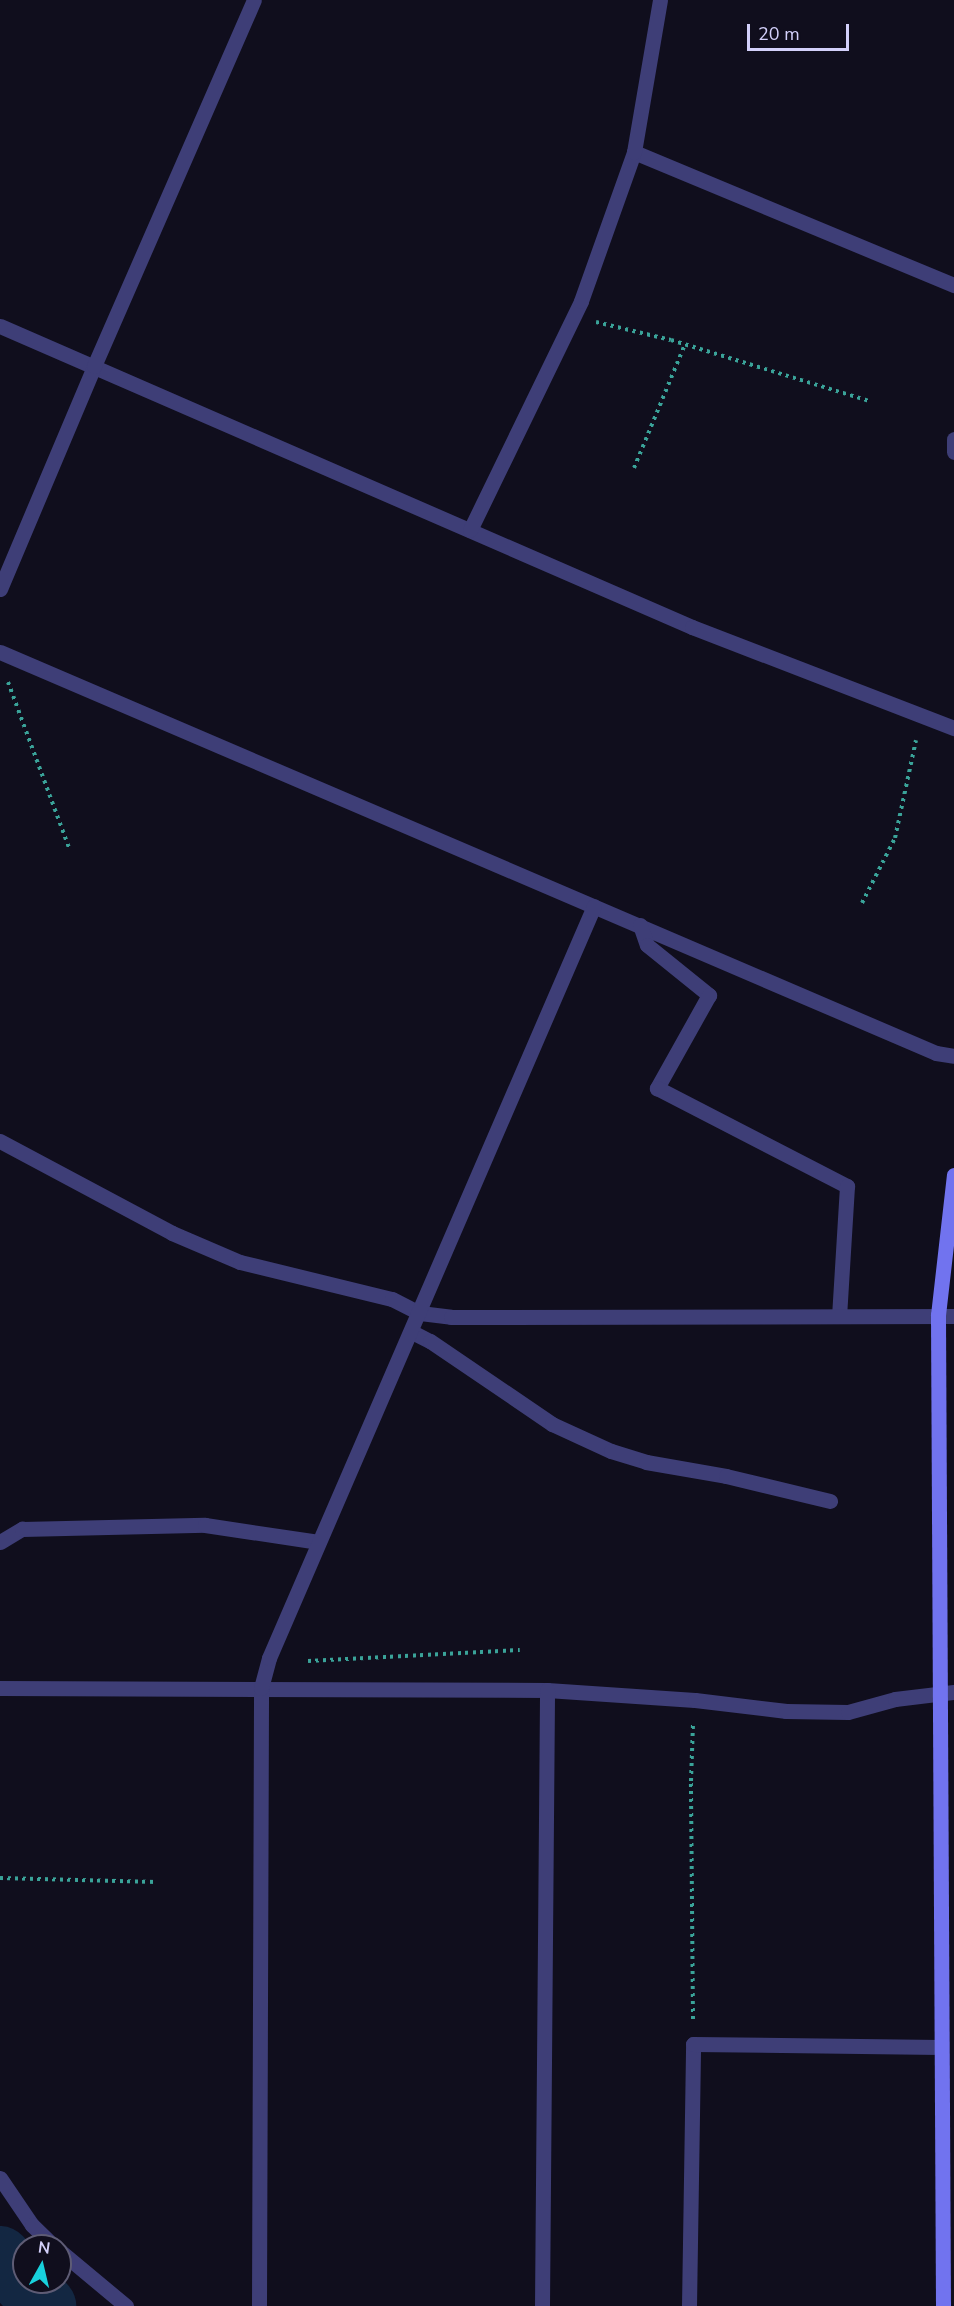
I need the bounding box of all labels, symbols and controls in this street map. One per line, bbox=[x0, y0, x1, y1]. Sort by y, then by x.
scale bar bbox=[750, 12, 852, 50]
text: 20 m bbox=[758, 22, 800, 46]
north arrow bbox=[12, 2234, 72, 2294]
text: N bbox=[37, 2236, 52, 2260]

